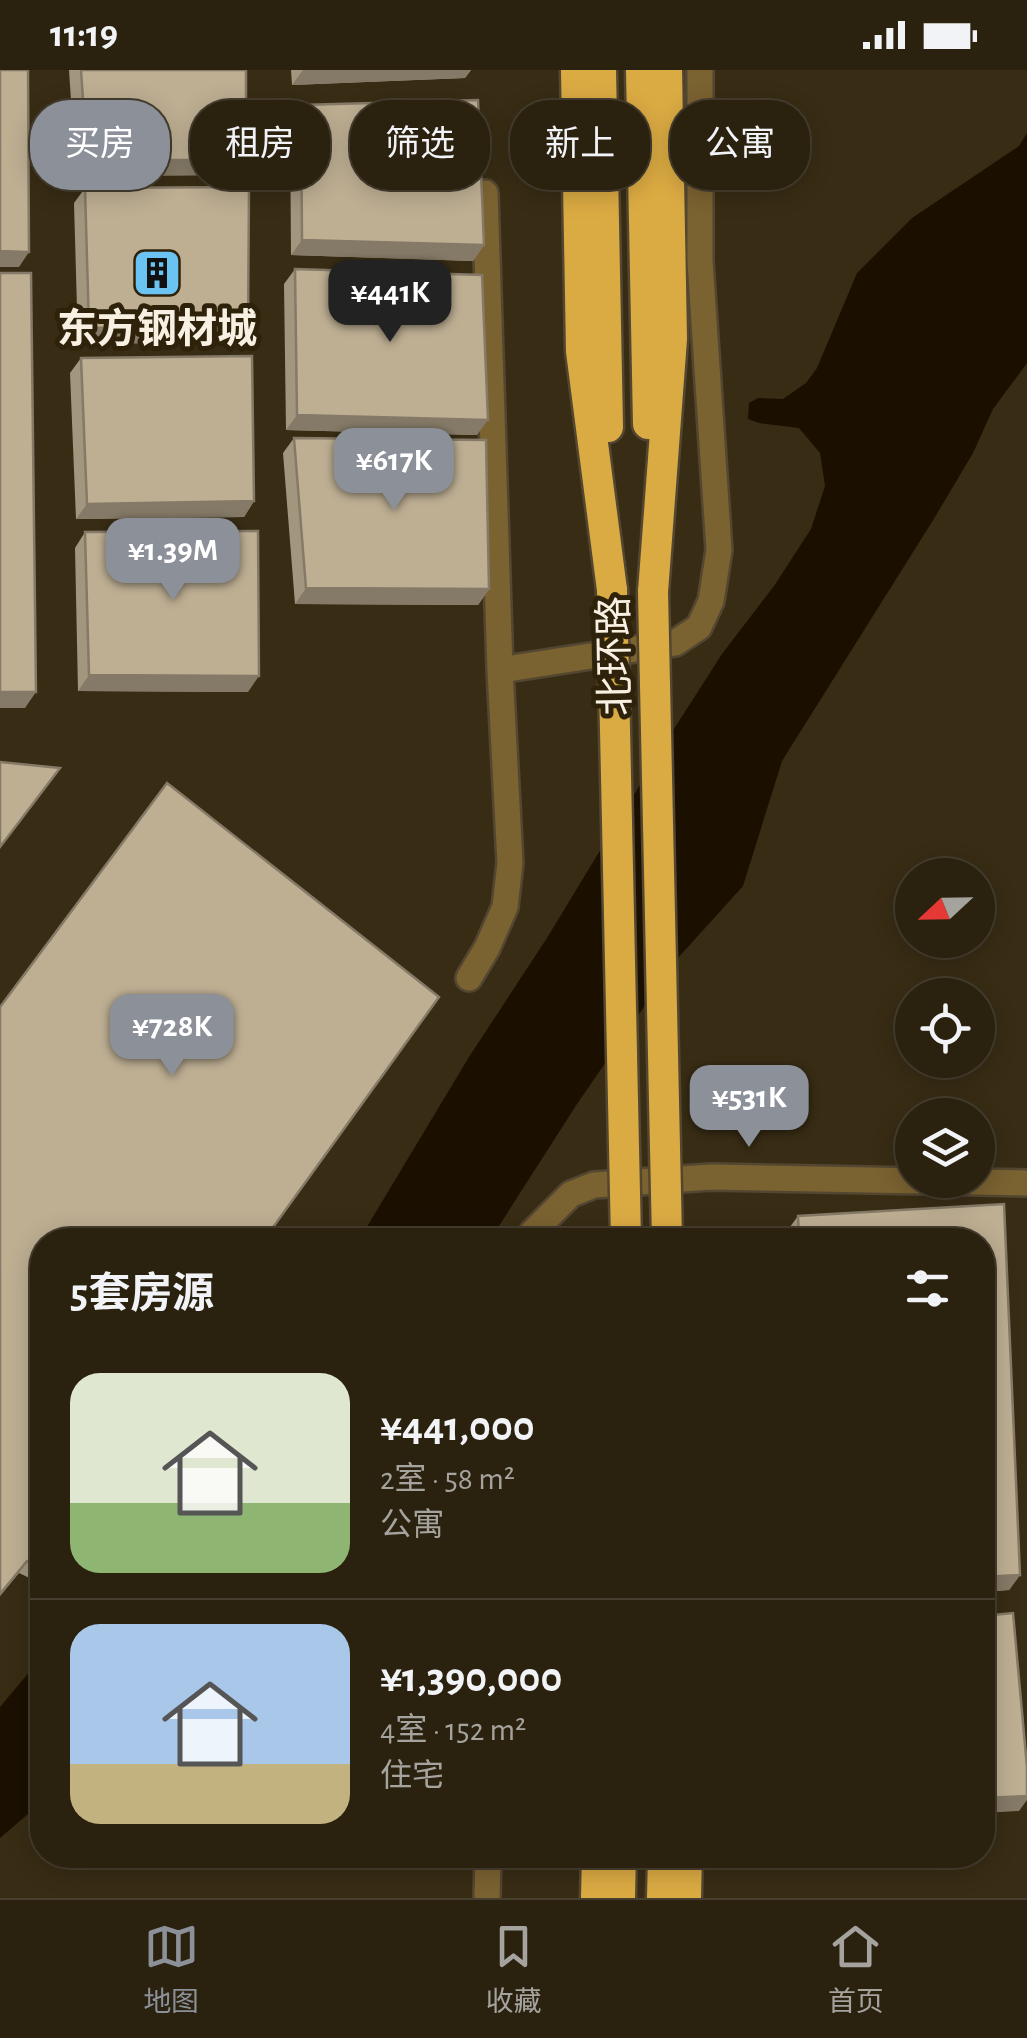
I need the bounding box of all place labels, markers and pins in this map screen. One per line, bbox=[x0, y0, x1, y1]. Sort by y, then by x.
building icon: 东方钢材城 bbox=[131, 247, 183, 299]
pin: ¥441K bbox=[320, 260, 460, 345]
place label: 东方钢材城 bbox=[57, 307, 257, 350]
pin: ¥617K bbox=[324, 428, 464, 513]
pin: ¥1.39M bbox=[92, 518, 254, 603]
pin: ¥728K bbox=[102, 994, 242, 1079]
pin: ¥531K bbox=[679, 1065, 819, 1150]

